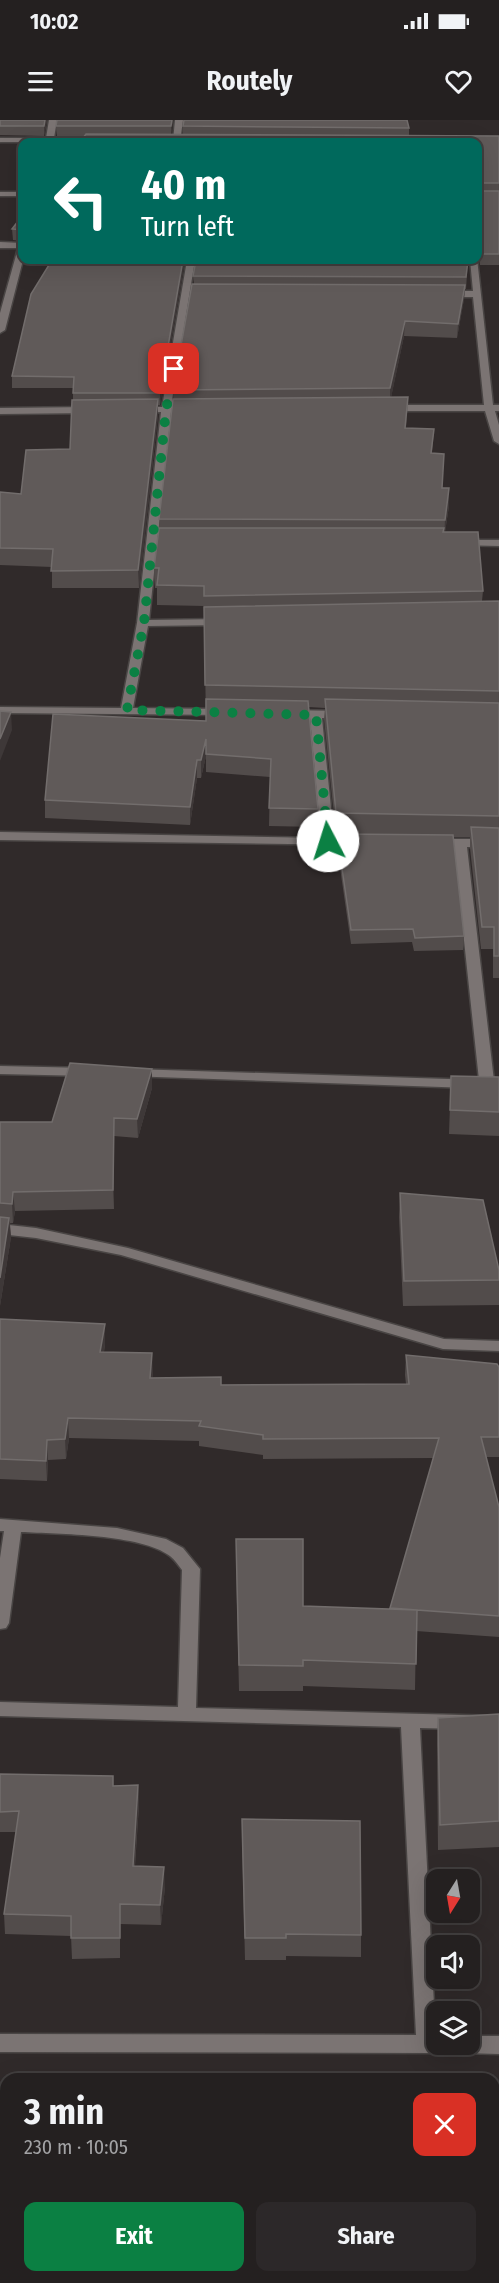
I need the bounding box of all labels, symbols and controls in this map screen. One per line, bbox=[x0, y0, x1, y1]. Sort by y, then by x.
text: 10:02 bbox=[30, 8, 78, 35]
icon: menu bbox=[24, 65, 57, 98]
text: Routely bbox=[207, 65, 292, 97]
icon: heart bbox=[442, 65, 475, 98]
text: 40 m bbox=[141, 160, 226, 210]
icon: left bbox=[42, 162, 120, 240]
text: Turn left bbox=[141, 211, 234, 243]
pin bbox=[148, 343, 199, 394]
icon: arrive bbox=[157, 352, 190, 385]
position arrow bbox=[296, 809, 360, 873]
north arrow bbox=[426, 1869, 480, 1923]
map controls bbox=[426, 1869, 480, 2055]
button: sound bbox=[426, 1935, 480, 1989]
button: layers bbox=[426, 2001, 480, 2055]
text: 3 min bbox=[24, 2090, 104, 2134]
button: close bbox=[413, 2093, 476, 2156]
text: 230 m · 10:05 bbox=[24, 2135, 128, 2159]
button: Exit bbox=[24, 2202, 244, 2271]
button: Share bbox=[256, 2202, 476, 2271]

